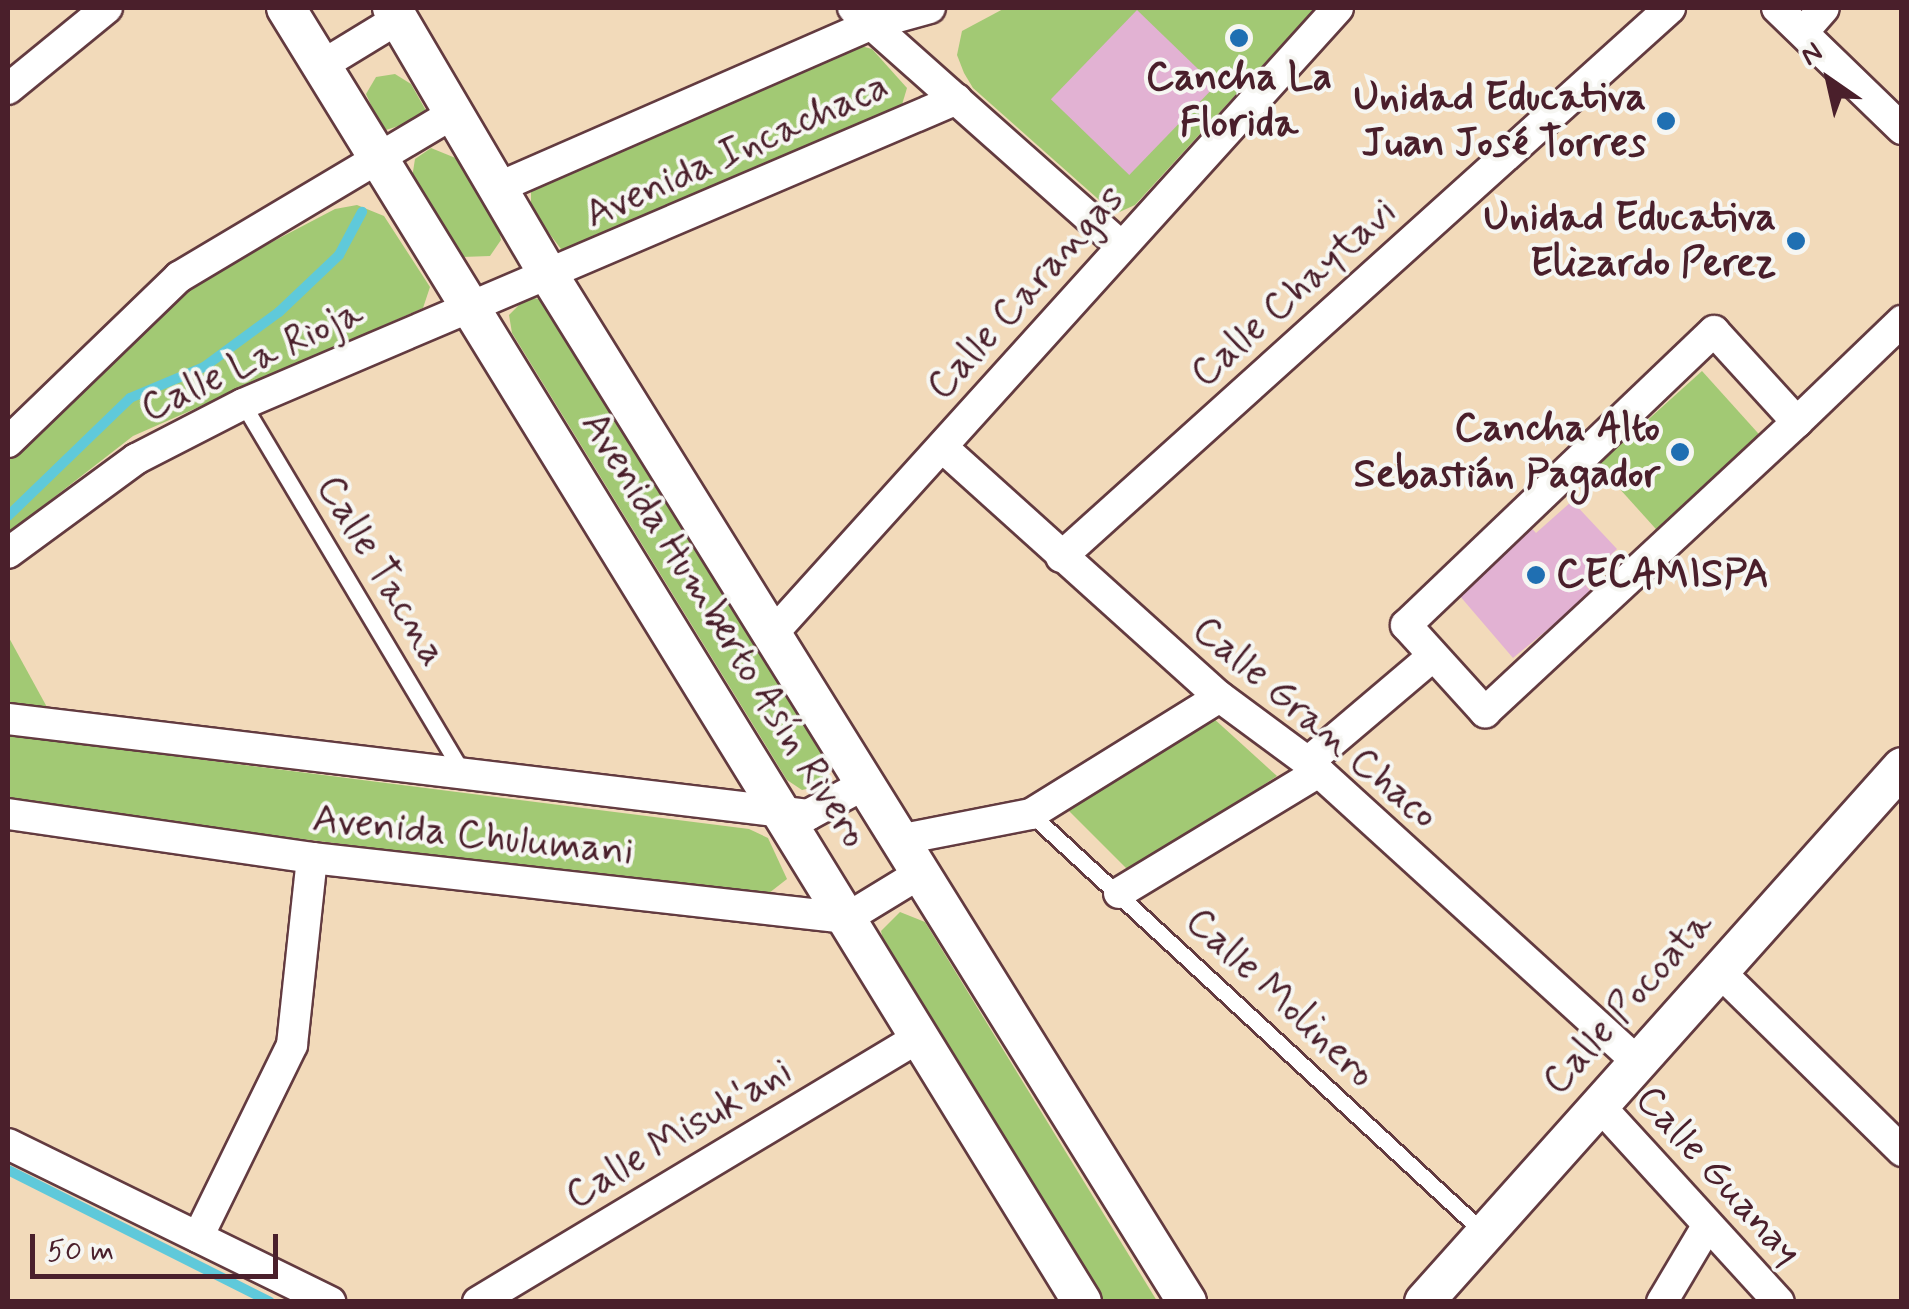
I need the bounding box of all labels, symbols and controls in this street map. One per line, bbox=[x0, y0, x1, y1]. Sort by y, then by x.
marker: Cancha La Florida bbox=[1228, 27, 1250, 49]
north arrow bbox=[1779, 30, 1879, 130]
text: N bbox=[1794, 34, 1830, 75]
place label: Cancha La Florida bbox=[1145, 54, 1333, 148]
street label: Avenida Incachaca bbox=[581, 64, 893, 238]
place label: Unidad Educativa Juan José Torres bbox=[1353, 74, 1646, 168]
marker: Unidad Educativa Juan José Torres bbox=[1655, 110, 1677, 132]
street label: Calle Carangas bbox=[917, 176, 1135, 410]
street label: Calle Chaytavi bbox=[1183, 189, 1405, 397]
place label: Unidad Educativa Elizardo Perez bbox=[1483, 194, 1776, 288]
marker: Unidad Educativa Elizardo Perez bbox=[1785, 230, 1807, 252]
street label: Calle La Rioja bbox=[133, 288, 371, 434]
street label: Avenida Humberto Asín Rivero bbox=[568, 400, 880, 860]
place label: Cancha Alto Sebastián Pagador bbox=[1354, 405, 1660, 499]
marker: Cancha Alto Sebastián Pagador bbox=[1669, 441, 1691, 463]
street label: Calle Tacna bbox=[308, 472, 454, 670]
place label: CECAMISPA bbox=[1556, 551, 1769, 599]
marker: CECAMISPA bbox=[1525, 564, 1547, 586]
street label: Calle Gran Chaco bbox=[1183, 607, 1447, 839]
street label: Avenida Chulumani bbox=[311, 795, 635, 877]
street label: Calle Molinero bbox=[1174, 897, 1386, 1099]
street label: Calle Pocoata bbox=[1534, 902, 1722, 1104]
street label: Calle Misuk'ani bbox=[559, 1049, 799, 1219]
street label: Calle Guanay bbox=[1625, 1077, 1811, 1275]
scale bar bbox=[35, 1214, 282, 1276]
text: 50 m bbox=[47, 1232, 114, 1271]

